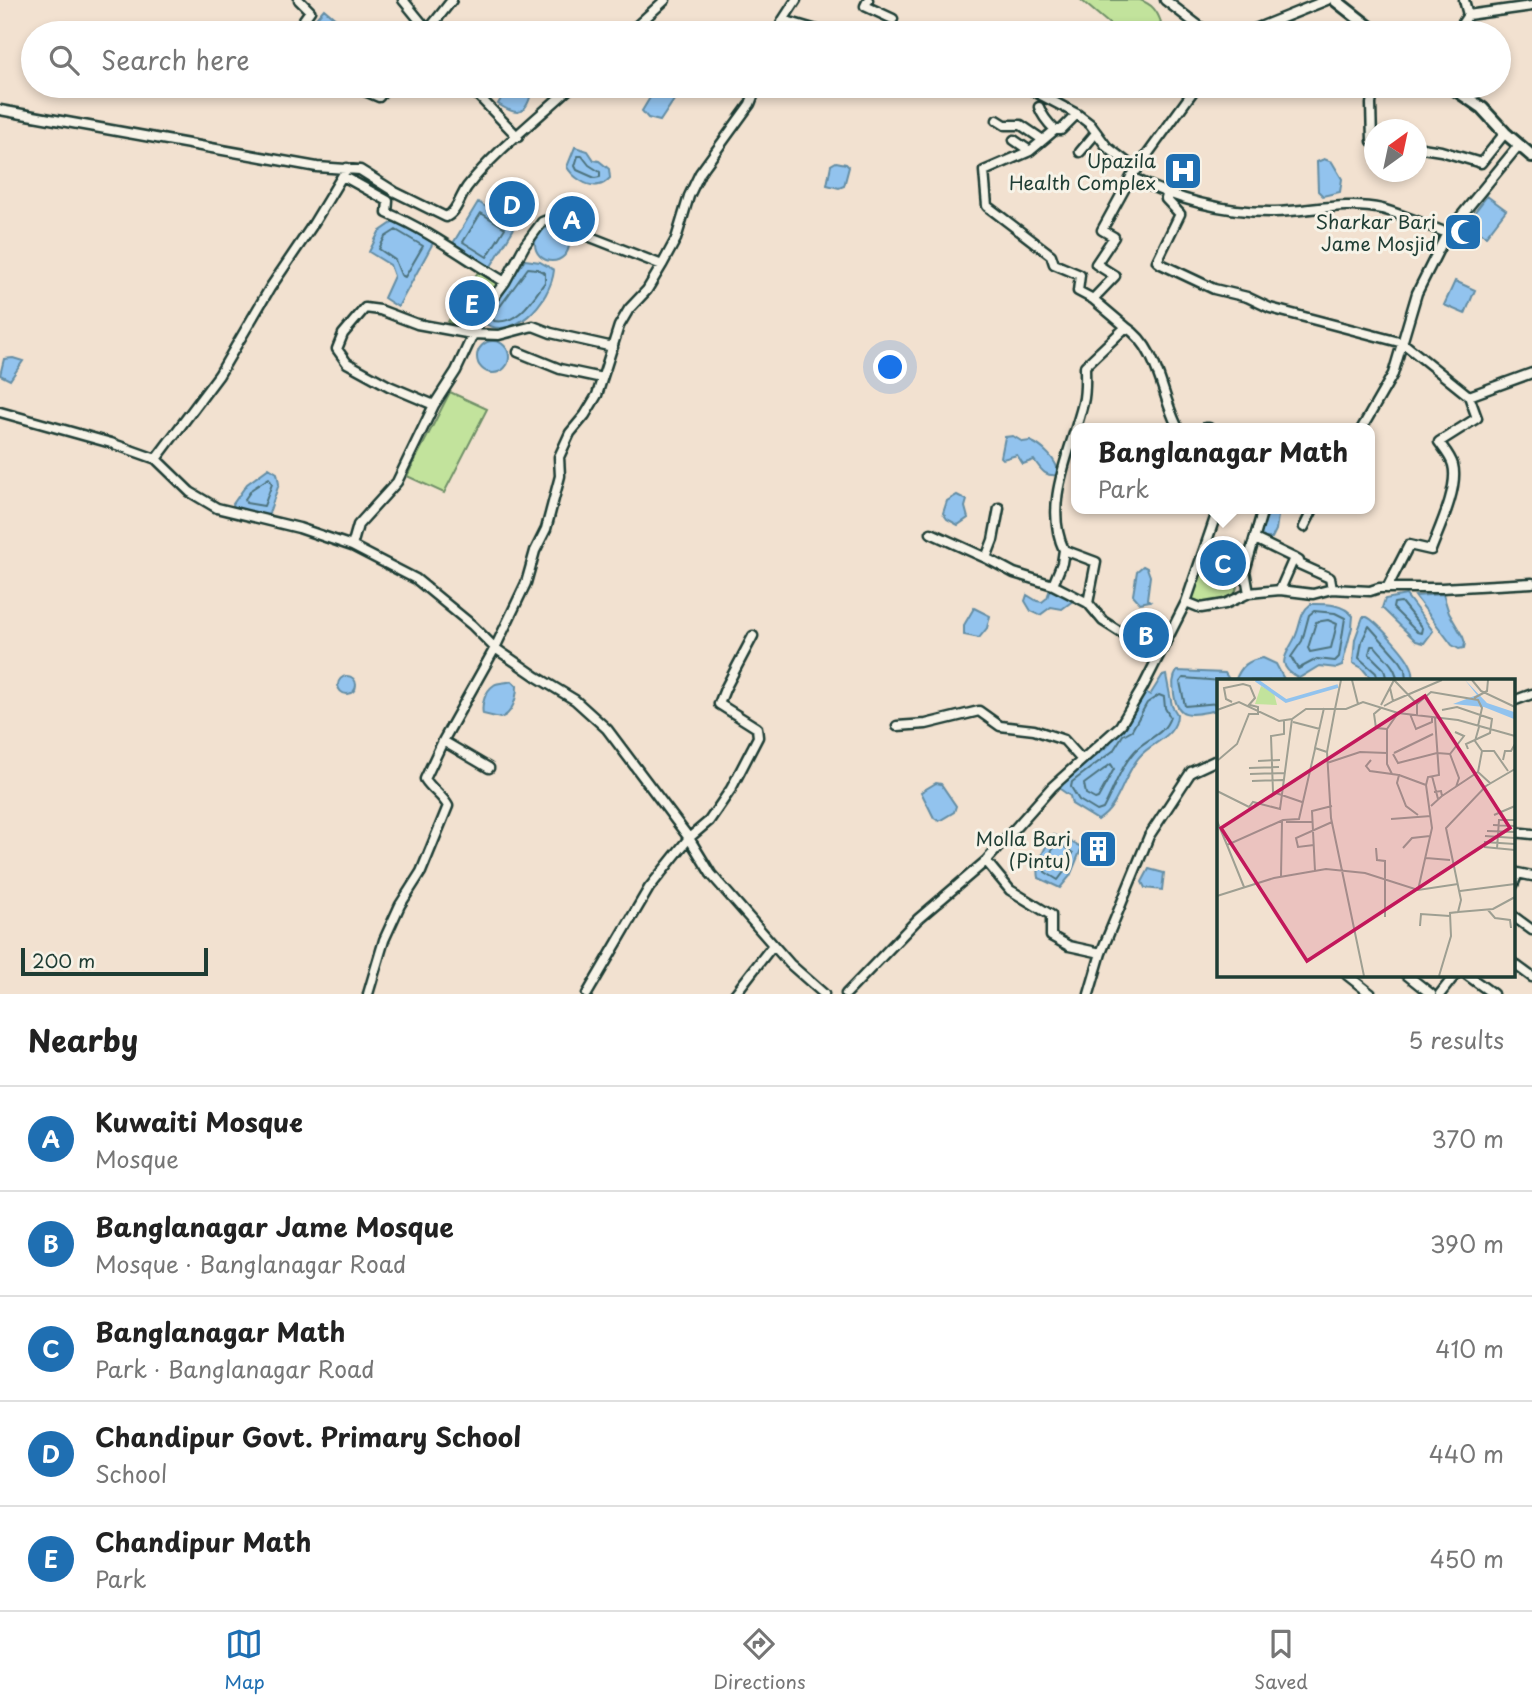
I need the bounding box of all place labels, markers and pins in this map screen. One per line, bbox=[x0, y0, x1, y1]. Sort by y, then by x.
place label: Upazila Health Complex bbox=[1009, 146, 1156, 196]
hospital icon: Upazila Health Complex bbox=[1162, 150, 1204, 192]
pin: D bbox=[489, 178, 535, 230]
pin: A bbox=[549, 193, 595, 245]
place label: Sharkar Bari Jame Mosjid bbox=[1315, 207, 1436, 257]
mosque icon: Sharkar Bari Jame Mosjid bbox=[1442, 211, 1484, 253]
pin: E bbox=[449, 277, 495, 329]
pin: C bbox=[1200, 537, 1246, 589]
pin: B bbox=[1123, 609, 1169, 661]
place label: Molla Bari (Pintu) bbox=[976, 824, 1071, 874]
building icon: Molla Bari (Pintu) bbox=[1077, 828, 1119, 870]

